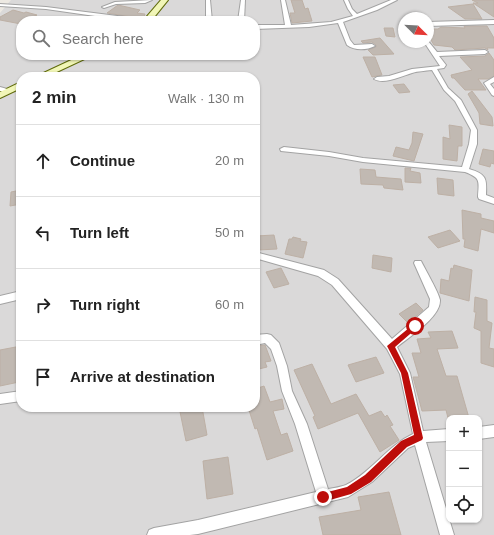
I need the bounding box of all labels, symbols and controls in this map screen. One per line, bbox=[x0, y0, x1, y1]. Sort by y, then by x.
north arrow bbox=[398, 12, 434, 48]
search box bbox=[16, 16, 260, 60]
icon: search bbox=[30, 27, 52, 49]
text: Search here bbox=[62, 30, 144, 47]
text: 2 min bbox=[32, 88, 76, 107]
text: Walk · 130 m bbox=[168, 91, 244, 106]
icon: ahead bbox=[32, 150, 54, 172]
text: Continue bbox=[70, 152, 135, 169]
text: 20 m bbox=[215, 153, 244, 168]
icon: left bbox=[32, 222, 54, 244]
text: Turn left bbox=[70, 224, 129, 241]
text: 50 m bbox=[215, 225, 244, 240]
icon: right bbox=[32, 294, 54, 316]
text: Turn right bbox=[70, 296, 140, 313]
text: 60 m bbox=[215, 297, 244, 312]
route start bbox=[406, 317, 424, 335]
icon: arrive bbox=[32, 366, 54, 388]
text: Arrive at destination bbox=[70, 368, 215, 385]
map controls bbox=[446, 415, 482, 523]
button: + bbox=[446, 415, 482, 451]
button: − bbox=[446, 451, 482, 487]
button: locate bbox=[446, 487, 482, 523]
route end bbox=[314, 488, 332, 506]

